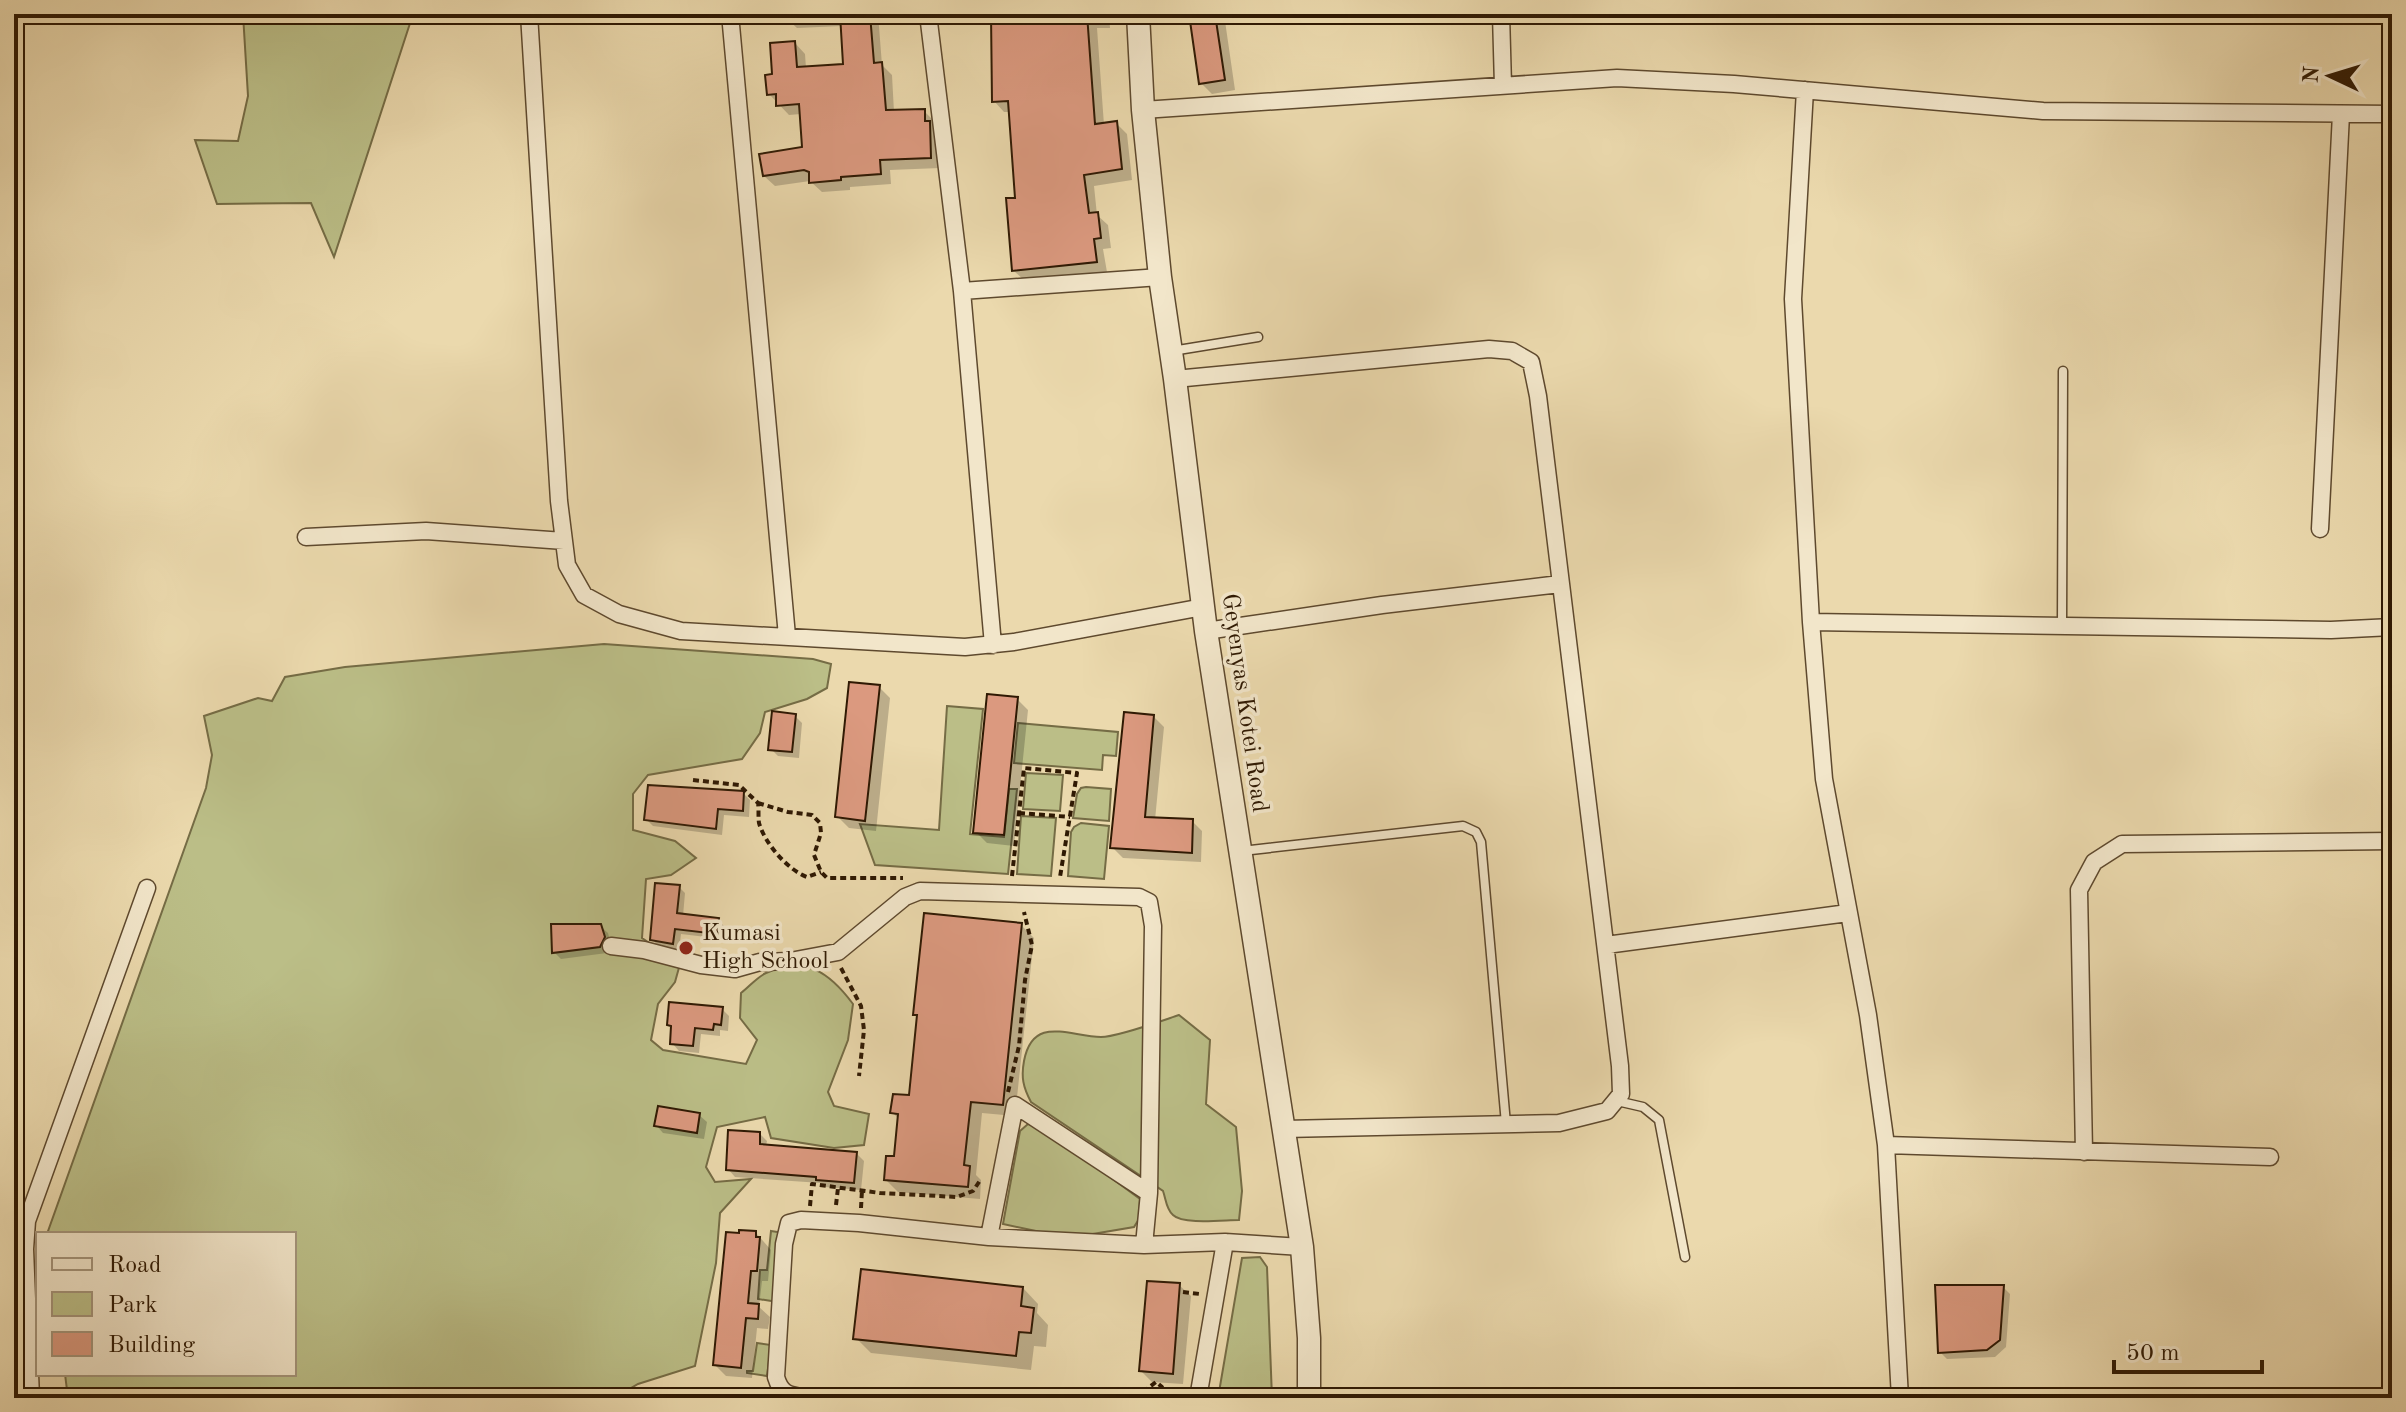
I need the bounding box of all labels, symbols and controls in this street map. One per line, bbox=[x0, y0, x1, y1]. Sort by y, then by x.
north arrow bbox=[2290, 36, 2370, 116]
text: N bbox=[2300, 65, 2324, 84]
street label: Geyenyas Kotei Road bbox=[1217, 592, 1271, 814]
place label: Kumasi High School bbox=[702, 922, 829, 974]
marker: Kumasi High School bbox=[677, 939, 695, 957]
legend bbox=[36, 1232, 296, 1376]
text: Road bbox=[108, 1254, 161, 1278]
text: Park bbox=[108, 1294, 157, 1318]
scale bar bbox=[2114, 1324, 2262, 1374]
text: Building bbox=[108, 1334, 195, 1358]
text: 50 m bbox=[2126, 1342, 2180, 1366]

